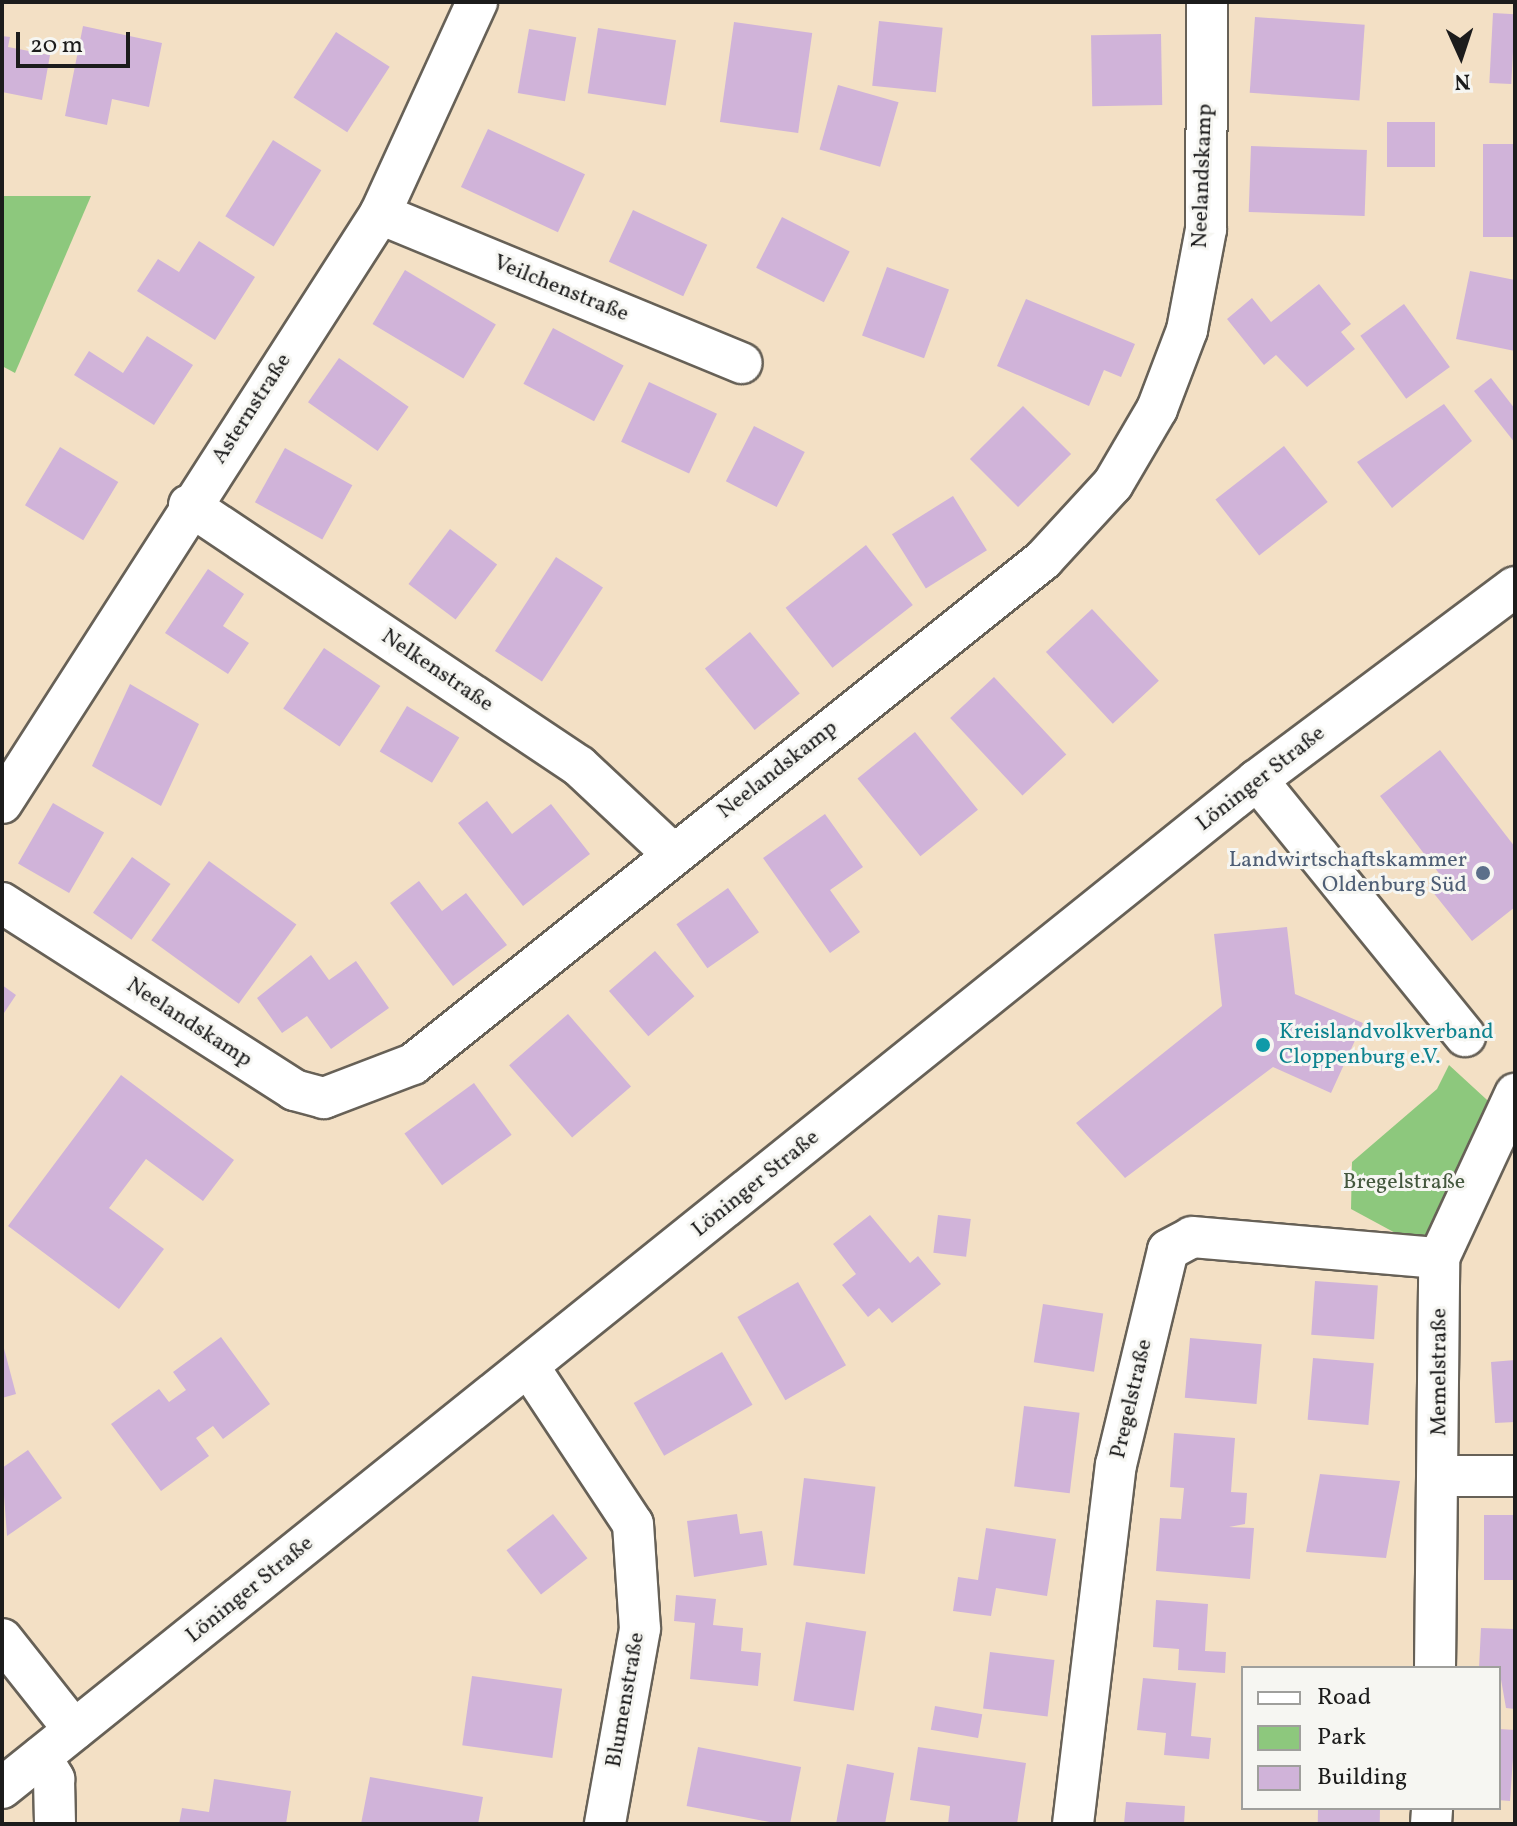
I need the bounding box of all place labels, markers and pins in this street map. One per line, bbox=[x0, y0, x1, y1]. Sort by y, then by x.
place label: Landwirtschaftskammer Oldenburg Süd bbox=[1229, 847, 1467, 898]
marker: Landwirtschaftskammer Oldenburg Süd bbox=[1474, 864, 1492, 882]
place label: Kreislandvolkverband Cloppenburg e.V. bbox=[1279, 1019, 1494, 1070]
marker: Kreislandvolkverband Cloppenburg e.V. bbox=[1254, 1036, 1272, 1054]

